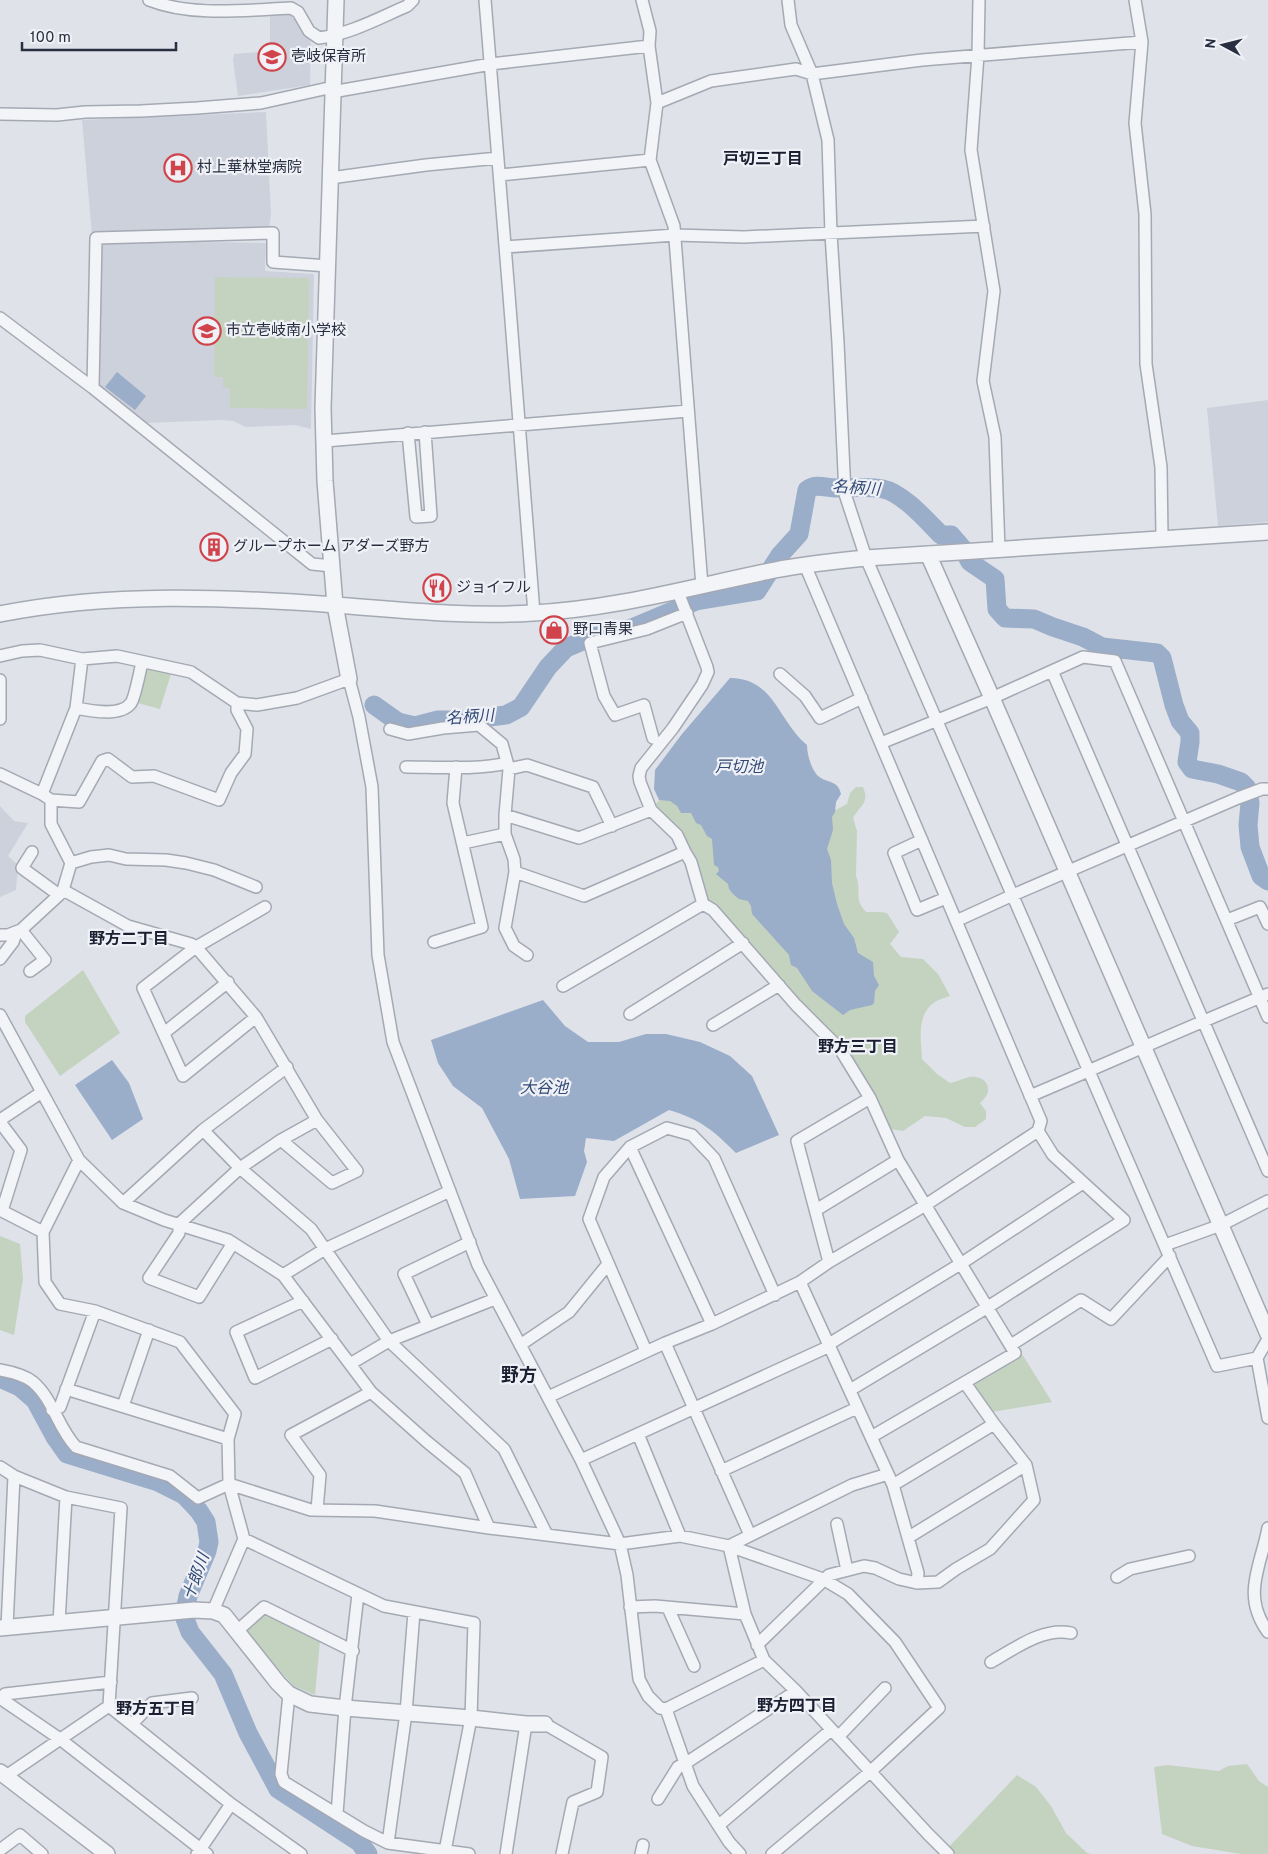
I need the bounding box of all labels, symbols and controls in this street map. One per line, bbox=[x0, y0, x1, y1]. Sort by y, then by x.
scale bar bbox=[22, 20, 176, 52]
north arrow bbox=[1198, 20, 1248, 70]
text: 100 m bbox=[30, 29, 71, 48]
text: N bbox=[1203, 38, 1221, 50]
school or university icon: 壱岐保育所 bbox=[257, 42, 287, 72]
place label: 壱岐保育所 bbox=[291, 48, 366, 67]
district label: 戸切三丁目 bbox=[723, 150, 803, 170]
hospital icon: 村上華林堂病院 bbox=[163, 153, 193, 183]
place label: 村上華林堂病院 bbox=[197, 158, 302, 178]
school or university icon: 市立壱岐南小学校 bbox=[192, 316, 222, 346]
place label: 市立壱岐南小学校 bbox=[226, 322, 346, 341]
water label: 名柄川 bbox=[831, 477, 883, 501]
building icon: グループホーム アダーズ野方 bbox=[199, 532, 229, 562]
place label: グループホーム アダーズ野方 bbox=[233, 538, 429, 557]
restaurant icon: ジョイフル bbox=[422, 573, 452, 603]
place label: ジョイフル bbox=[456, 579, 531, 598]
shop icon: 野口青果 bbox=[539, 615, 569, 645]
place label: 野口青果 bbox=[573, 621, 633, 640]
water label: 名柄川 bbox=[445, 706, 497, 730]
water label: 戸切池 bbox=[715, 758, 765, 778]
district label: 野方二丁目 bbox=[89, 930, 169, 950]
district label: 野方三丁目 bbox=[818, 1038, 898, 1058]
water label: 大谷池 bbox=[520, 1079, 570, 1099]
district label: 野方 bbox=[501, 1365, 537, 1388]
water label: 十郎川 bbox=[179, 1549, 215, 1603]
district label: 野方四丁目 bbox=[757, 1697, 837, 1717]
district label: 野方五丁目 bbox=[116, 1700, 196, 1720]

